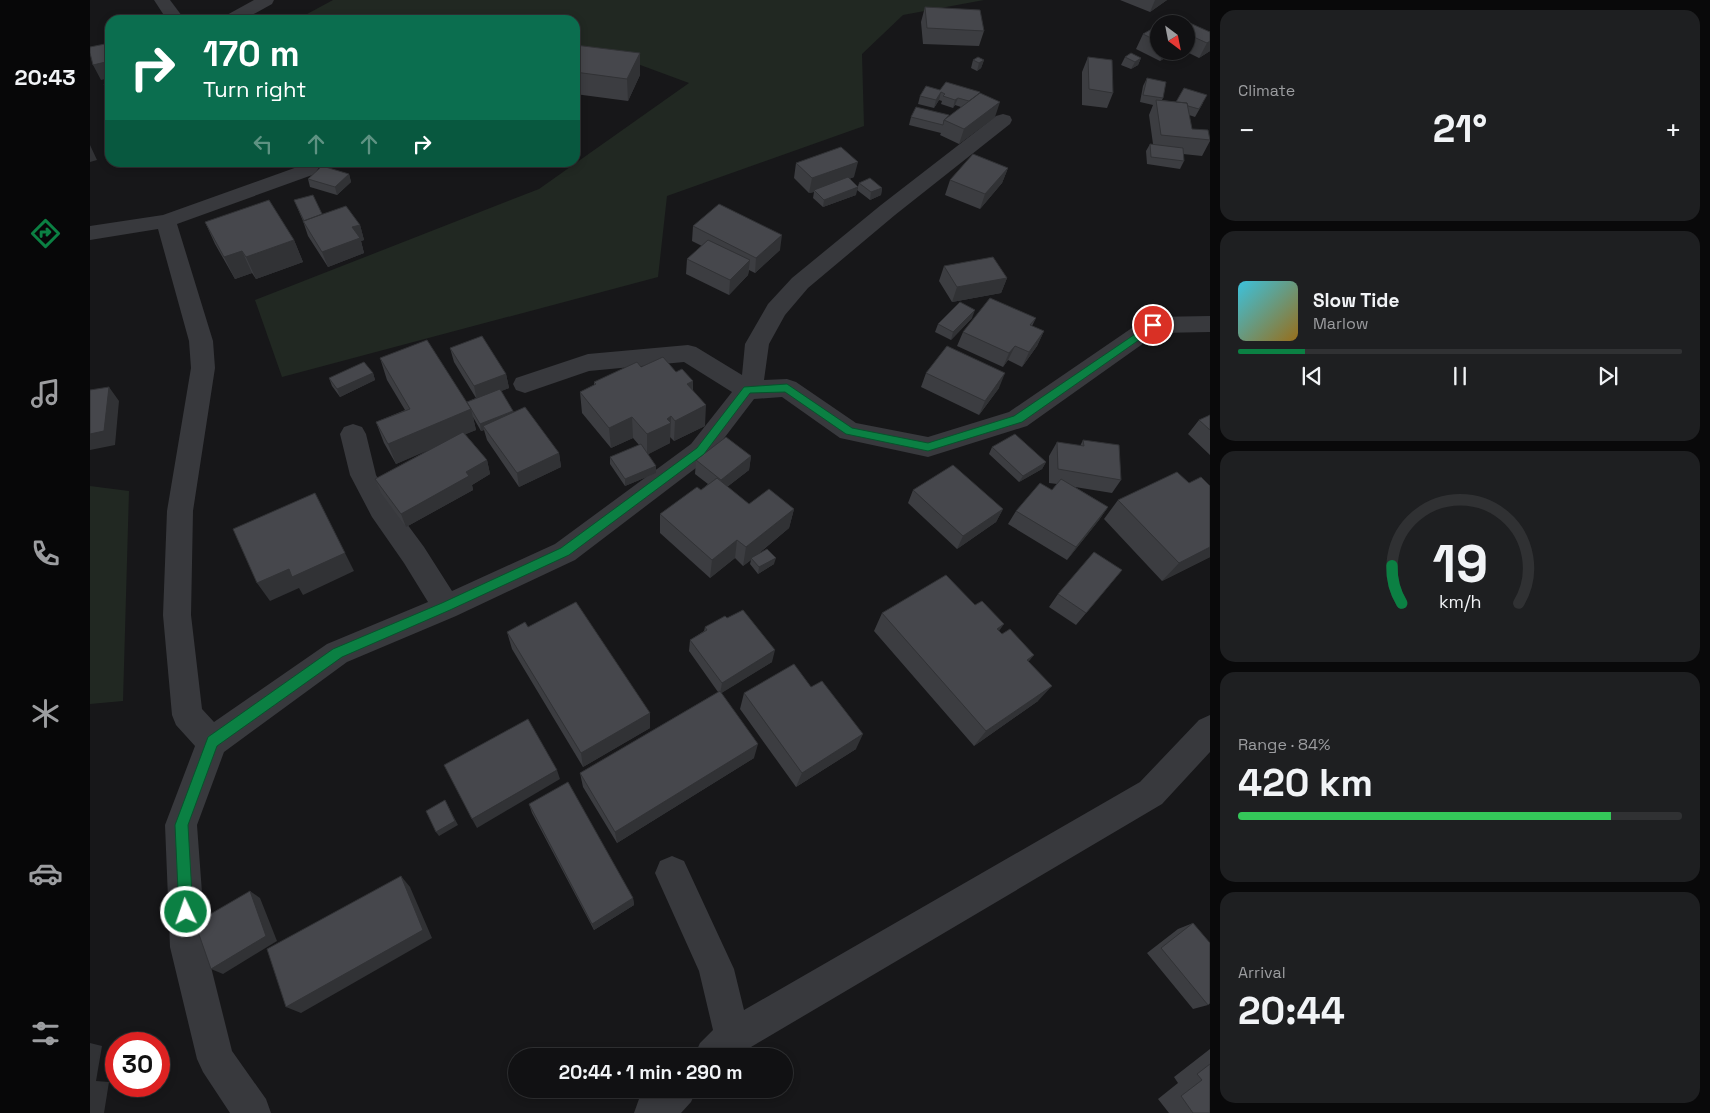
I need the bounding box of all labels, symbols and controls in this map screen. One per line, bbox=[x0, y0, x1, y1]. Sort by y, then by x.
north arrow bbox=[1150, 15, 1195, 60]
map controls bbox=[1150, 15, 1195, 60]
text: 170 m bbox=[203, 32, 300, 76]
icon: right bbox=[120, 35, 185, 100]
text: 20:43 bbox=[14, 63, 76, 91]
text: Turn right bbox=[203, 75, 306, 103]
text: Climate bbox=[1238, 80, 1295, 101]
text: 21° bbox=[1433, 105, 1487, 153]
text: − bbox=[1238, 112, 1255, 148]
text: + bbox=[1665, 112, 1682, 148]
icon: left bbox=[249, 130, 277, 158]
icon: ahead bbox=[302, 130, 330, 158]
icon: ahead bbox=[355, 130, 383, 158]
icon: right bbox=[408, 130, 436, 158]
icon: directions bbox=[28, 216, 63, 251]
text: Slow Tide bbox=[1313, 288, 1399, 313]
pin bbox=[1132, 304, 1174, 346]
icon: arrive bbox=[1139, 311, 1167, 339]
text: Marlow bbox=[1313, 313, 1369, 334]
icon: previous bbox=[1298, 362, 1326, 390]
icon: pause bbox=[1446, 362, 1474, 390]
icon: next bbox=[1594, 362, 1622, 390]
icon: music bbox=[28, 376, 63, 411]
text: 19 bbox=[1432, 531, 1488, 597]
icon: phone bbox=[28, 536, 63, 571]
text: km/h bbox=[1439, 590, 1481, 613]
icon: climate bbox=[28, 696, 63, 731]
text: Range · 84% bbox=[1238, 734, 1330, 755]
text: 420 km bbox=[1238, 759, 1373, 807]
icon: car bbox=[28, 856, 63, 891]
position arrow bbox=[159, 885, 211, 937]
text: Arrival bbox=[1238, 962, 1286, 983]
text: 20:44 bbox=[1238, 987, 1345, 1035]
icon: filters bbox=[28, 1016, 63, 1051]
speed limit sign: 30 bbox=[105, 1032, 170, 1097]
text: 20:44 · 1 min · 290 m bbox=[559, 1060, 742, 1085]

